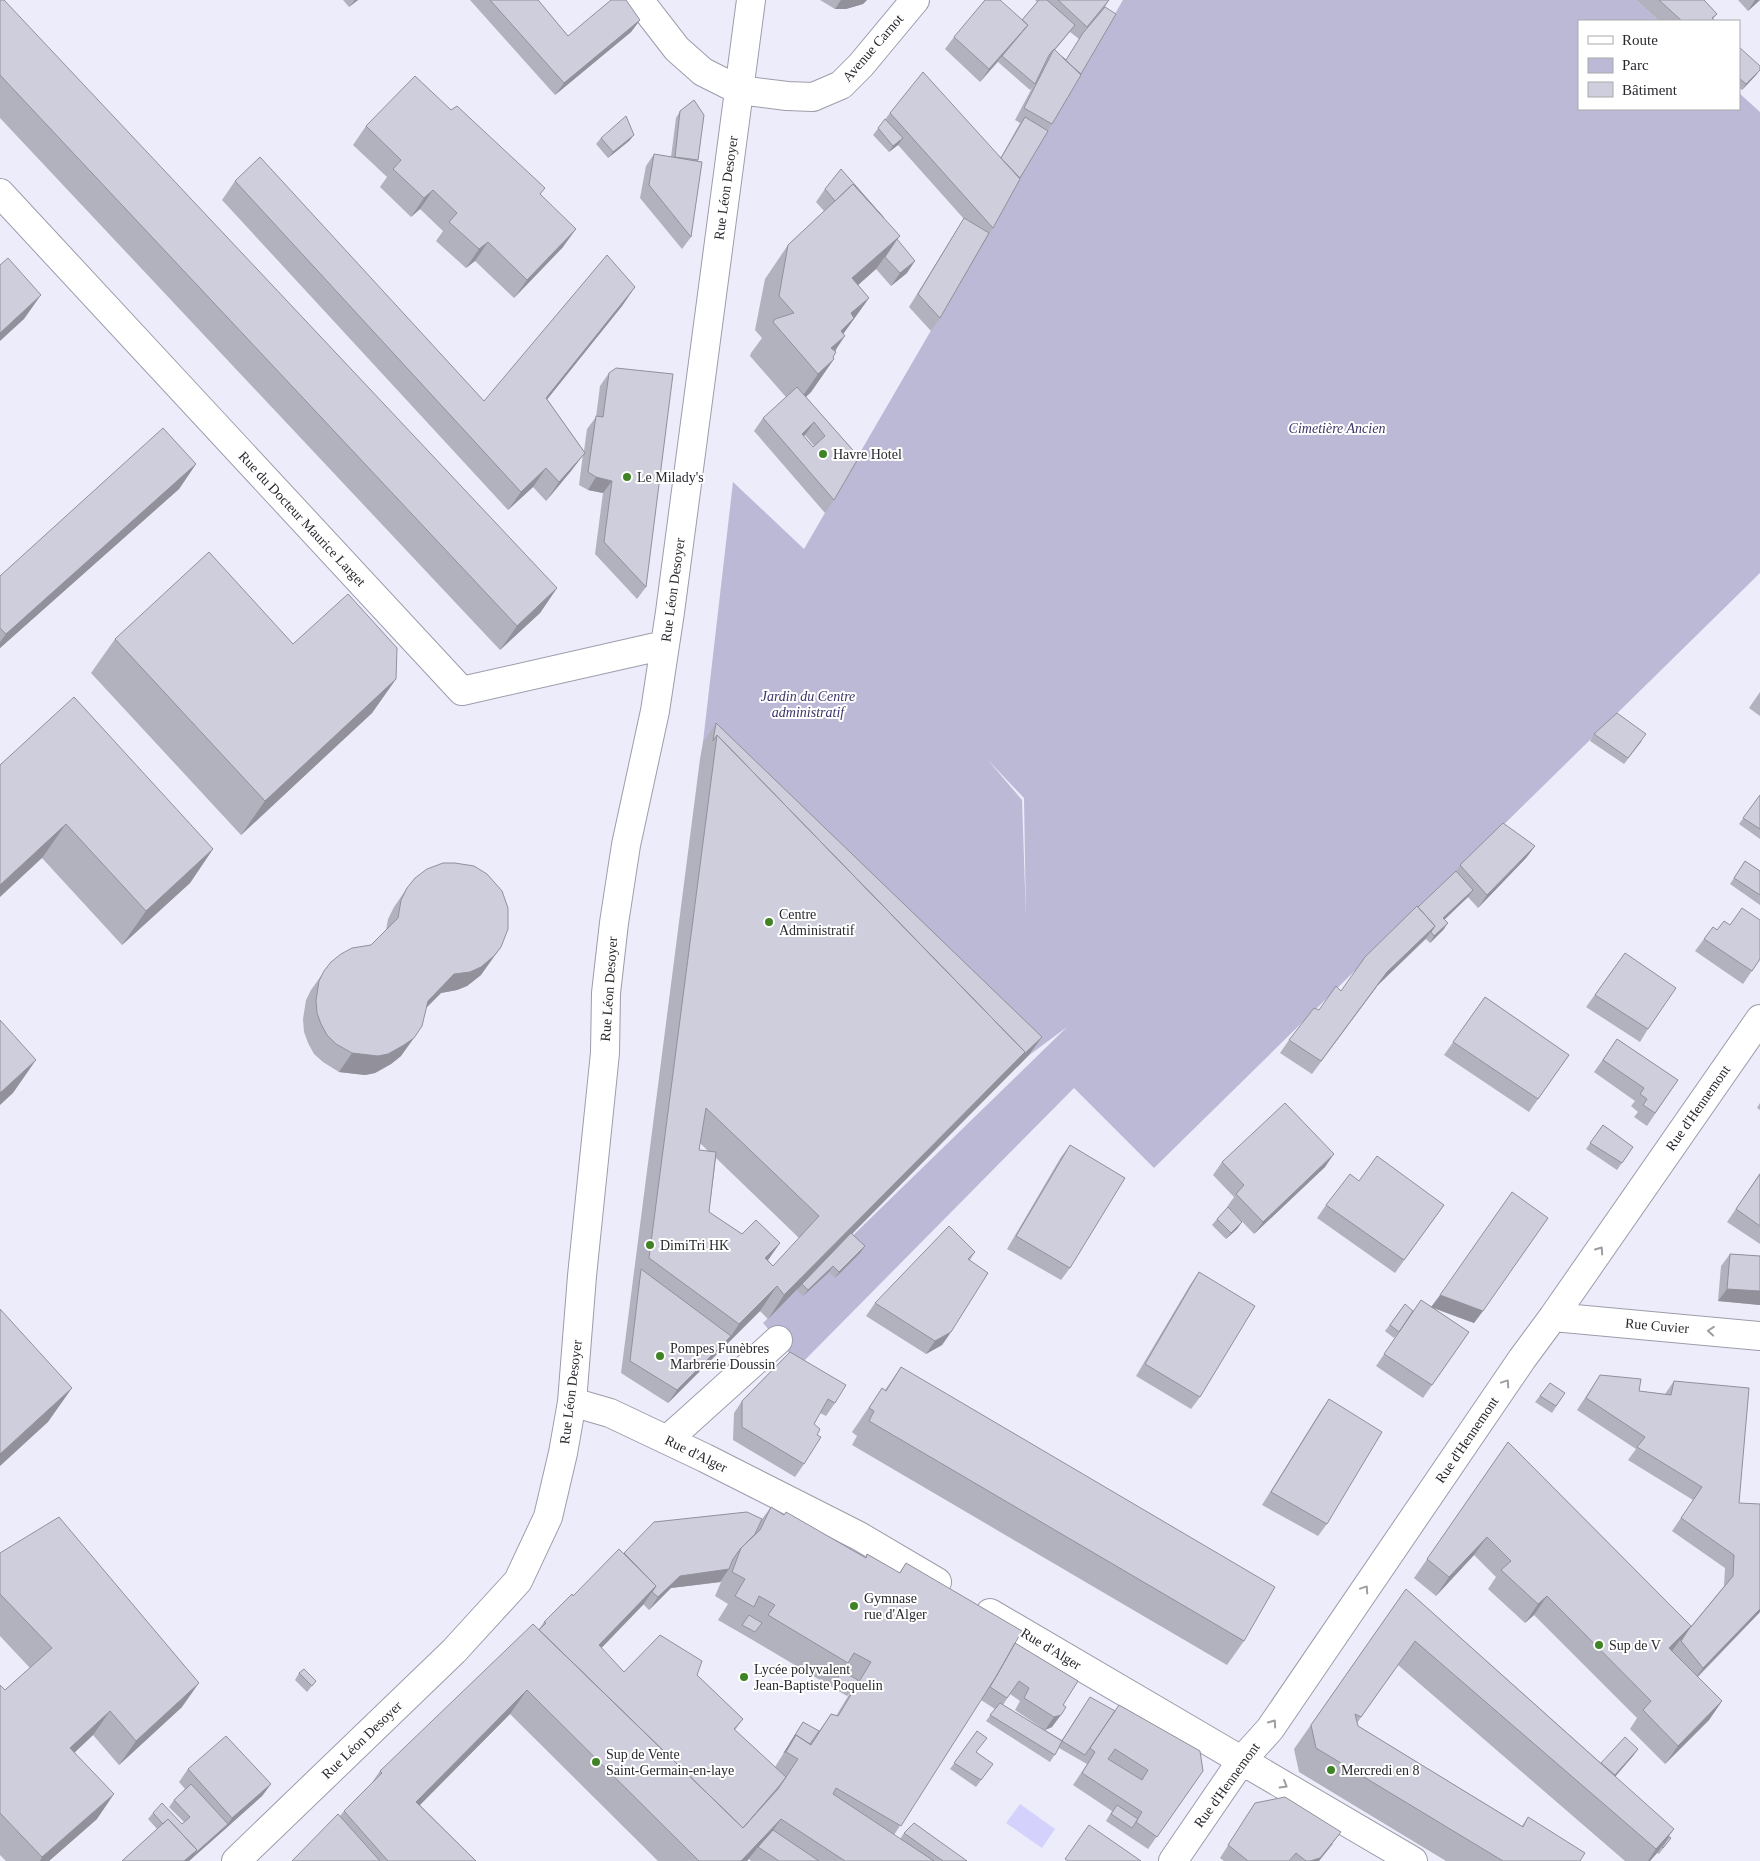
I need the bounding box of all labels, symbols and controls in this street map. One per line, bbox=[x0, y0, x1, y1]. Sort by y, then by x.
street label: Avenue Carnot bbox=[840, 11, 906, 85]
legend bbox=[1578, 20, 1740, 110]
text: Route bbox=[1622, 32, 1658, 48]
text: Parc bbox=[1622, 57, 1649, 73]
text: Bâtiment bbox=[1622, 82, 1678, 98]
street label: Rue Léon Desoyer bbox=[711, 135, 741, 241]
park label: Cimetière Ancien bbox=[1289, 421, 1385, 436]
place label: Havre Hotel bbox=[833, 447, 902, 462]
marker: Havre Hotel bbox=[817, 448, 829, 460]
street label: Rue du Docteur Maurice Larget bbox=[236, 449, 368, 589]
place label: Le Milady's bbox=[637, 470, 704, 485]
marker: Le Milady's bbox=[621, 471, 633, 483]
street label: Rue Léon Desoyer bbox=[658, 537, 688, 643]
park label: Jardin du Centre administratif bbox=[761, 689, 855, 720]
place label: Centre Administratif bbox=[779, 907, 855, 938]
marker: Centre Administratif bbox=[763, 916, 775, 928]
street label: Rue Léon Desoyer bbox=[598, 936, 620, 1042]
street label: Rue d'Hennemont bbox=[1663, 1062, 1733, 1154]
place label: DimiTri HK bbox=[660, 1238, 729, 1253]
marker: DimiTri HK bbox=[644, 1239, 656, 1251]
one-way arrow bbox=[1594, 1246, 1603, 1256]
street label: Rue Cuvier bbox=[1624, 1316, 1690, 1336]
one-way arrow bbox=[1707, 1326, 1715, 1337]
street label: Rue Léon Desoyer bbox=[557, 1339, 585, 1445]
place label: Pompes Funèbres Marbrerie Doussin bbox=[670, 1341, 775, 1372]
marker: Pompes Funèbres Marbrerie Doussin bbox=[654, 1350, 666, 1362]
one-way arrow bbox=[1500, 1379, 1509, 1389]
street label: Rue d'Hennemont bbox=[1433, 1394, 1501, 1486]
street label: Rue d'Alger bbox=[662, 1432, 730, 1476]
one-way arrow bbox=[1359, 1585, 1368, 1595]
place label: Gymnase rue d'Alger bbox=[864, 1591, 927, 1622]
marker: Gymnase rue d'Alger bbox=[848, 1600, 860, 1612]
street label: Rue d'Alger bbox=[1018, 1625, 1084, 1673]
place label: Sup de V bbox=[1609, 1638, 1661, 1653]
marker: Sup de V bbox=[1593, 1639, 1605, 1651]
place label: Lycée polyvalent Jean-Baptiste Poquelin bbox=[754, 1662, 883, 1693]
marker: Lycée polyvalent Jean-Baptiste Poquelin bbox=[738, 1671, 750, 1683]
street label: Rue Léon Desoyer bbox=[319, 1698, 405, 1782]
one-way arrow bbox=[1267, 1720, 1276, 1729]
street label: Rue d'Hennemont bbox=[1191, 1740, 1263, 1830]
place label: Sup de Vente Saint-Germain-en-laye bbox=[606, 1747, 734, 1778]
marker: Sup de Vente Saint-Germain-en-laye bbox=[590, 1756, 602, 1768]
place label: Mercredi en 8 bbox=[1341, 1763, 1420, 1778]
marker: Mercredi en 8 bbox=[1325, 1764, 1337, 1776]
one-way arrow bbox=[1279, 1778, 1288, 1788]

